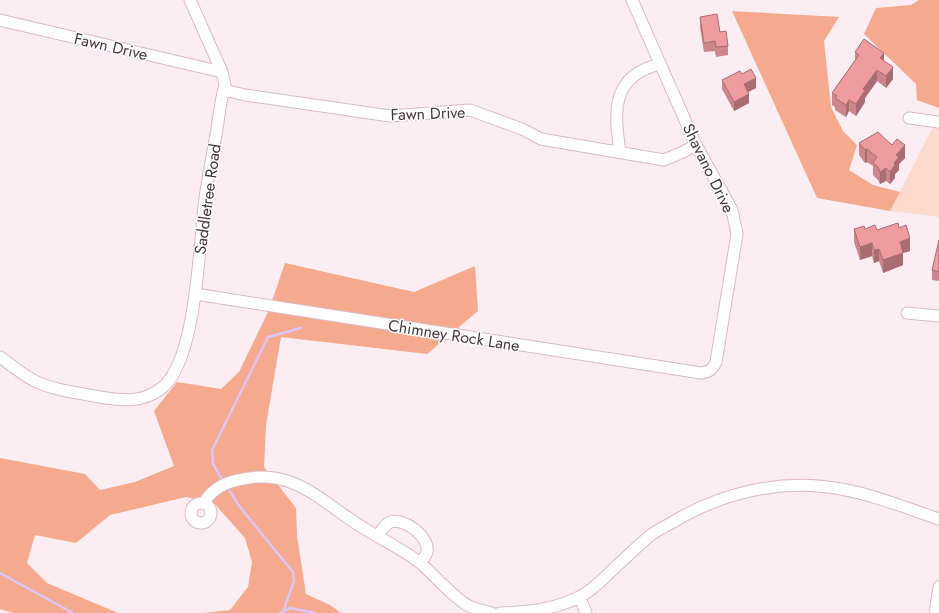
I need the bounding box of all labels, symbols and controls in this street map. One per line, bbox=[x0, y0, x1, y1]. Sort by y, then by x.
street label: Fawn Drive bbox=[72, 27, 150, 66]
street label: Fawn Drive bbox=[390, 101, 466, 126]
street label: Shavano Drive bbox=[677, 120, 740, 217]
street label: Saddletree Road bbox=[188, 142, 227, 256]
street label: Chimney Rock Lane bbox=[386, 314, 521, 357]

